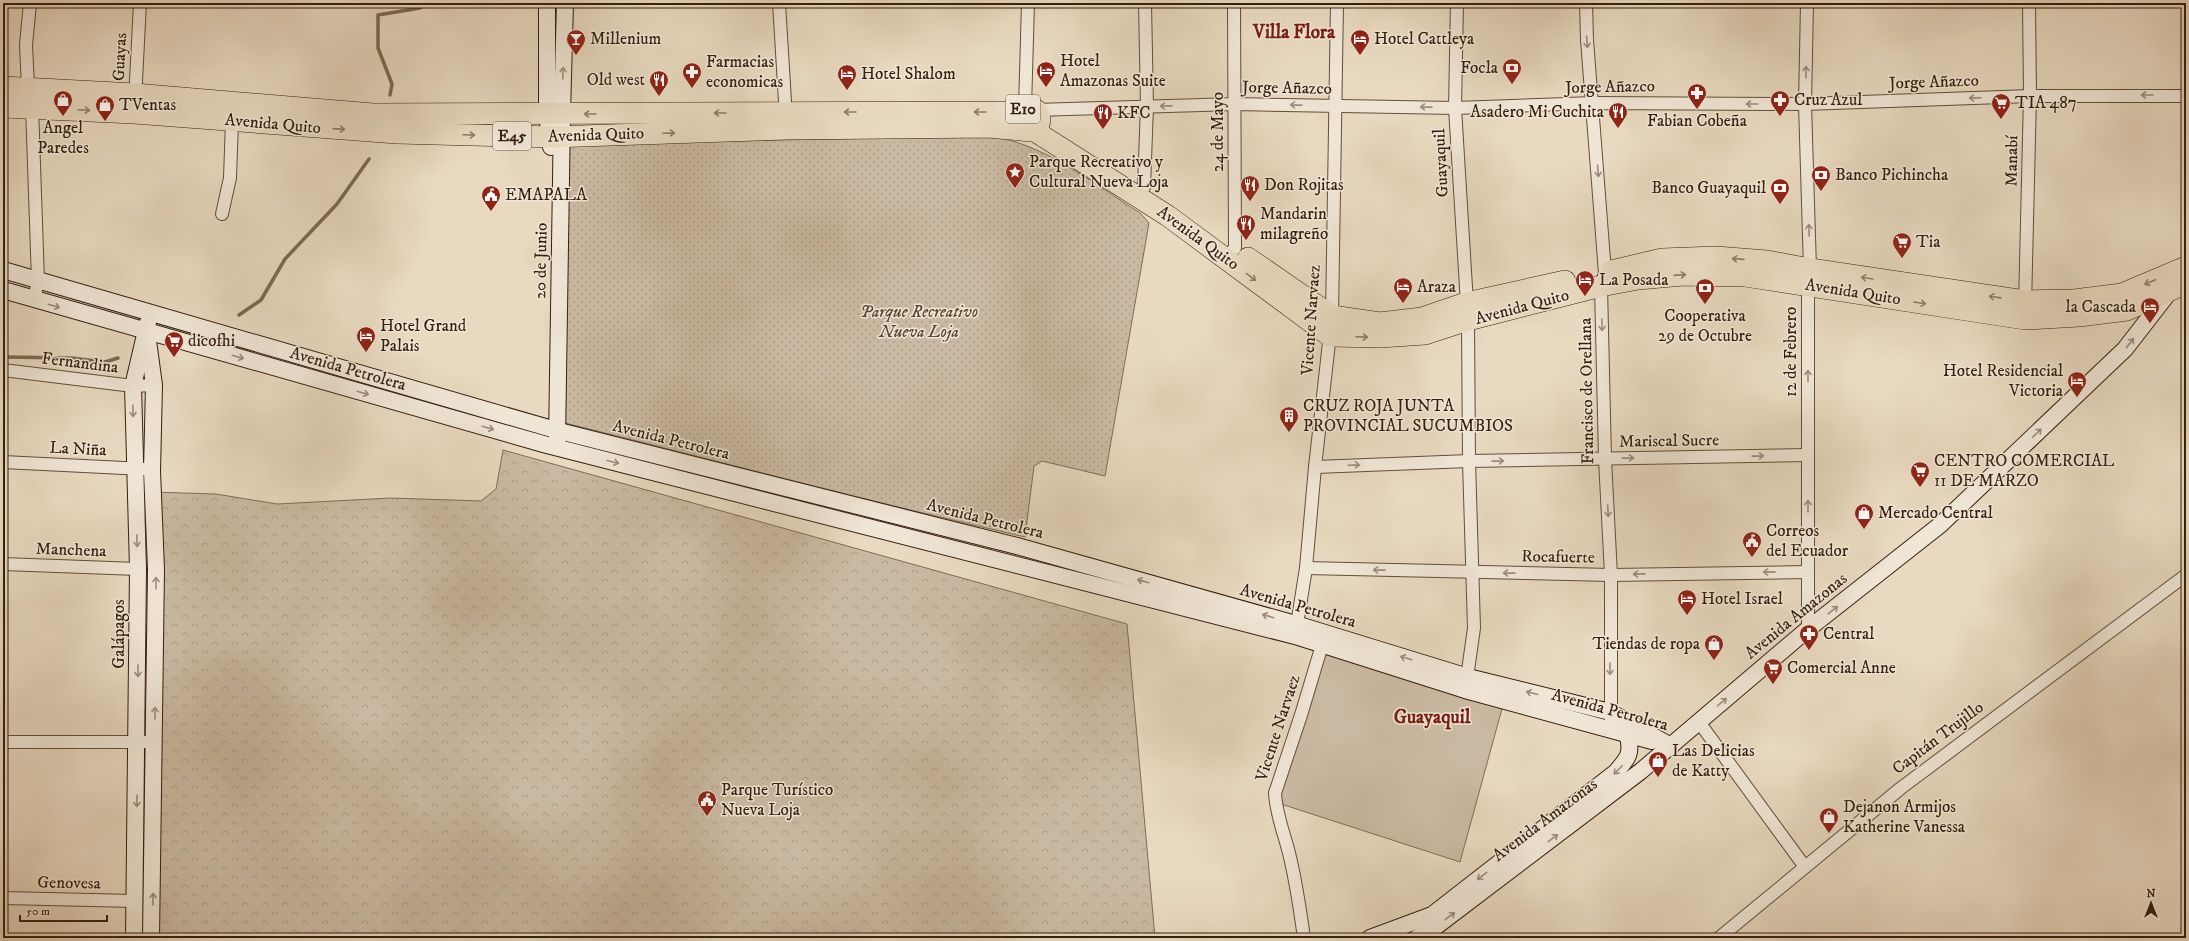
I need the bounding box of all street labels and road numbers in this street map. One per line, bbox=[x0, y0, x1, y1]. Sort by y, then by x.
street label: Guayas bbox=[108, 32, 132, 82]
street label: Jorge Añazco bbox=[1887, 69, 1979, 95]
street label: Jorge Añazco bbox=[1563, 75, 1655, 99]
street label: Jorge Añazco bbox=[1240, 76, 1332, 100]
street label: 24 de Mayo bbox=[1207, 92, 1229, 172]
road number: E10 bbox=[1006, 95, 1040, 123]
street label: Avenida Quito bbox=[224, 109, 322, 139]
road number: E45 bbox=[493, 122, 531, 150]
street label: Avenida Quito bbox=[547, 122, 645, 148]
street label: Guayaquil bbox=[1428, 128, 1454, 198]
street label: Manabí bbox=[2001, 134, 2023, 187]
street label: Avenida Quito bbox=[1153, 201, 1243, 275]
street label: 20 de Junio bbox=[529, 223, 553, 299]
street label: Vicente Narvaez bbox=[1296, 263, 1326, 377]
street label: Avenida Quito bbox=[1804, 274, 1902, 310]
street label: Avenida Quito bbox=[1473, 284, 1571, 330]
street label: 12 de Febrero bbox=[1780, 307, 1802, 397]
street label: Francisco de Orellana bbox=[1575, 317, 1599, 465]
street label: Avenida Petrolera bbox=[287, 342, 409, 396]
street label: Fernandina bbox=[40, 347, 120, 379]
street label: Avenida Petrolera bbox=[610, 415, 733, 465]
street label: Mariscal Sucre bbox=[1619, 429, 1719, 453]
street label: La Niña bbox=[49, 437, 108, 462]
street label: Avenida Petrolera bbox=[924, 494, 1047, 544]
street label: Manchena bbox=[35, 538, 108, 562]
street label: Rocafuerte bbox=[1521, 545, 1595, 569]
street label: Avenida Amazonas bbox=[1740, 568, 1852, 664]
street label: Avenida Petrolera bbox=[1237, 579, 1359, 633]
street label: Galápagos bbox=[108, 599, 130, 669]
street label: Vicente Narvaez bbox=[1250, 671, 1306, 785]
street label: Avenida Petrolera bbox=[1549, 684, 1671, 736]
street label: Capitán Trujillo bbox=[1888, 696, 1988, 780]
street label: Avenida Amazonas bbox=[1488, 773, 1602, 867]
street label: Genovesa bbox=[37, 871, 102, 895]

